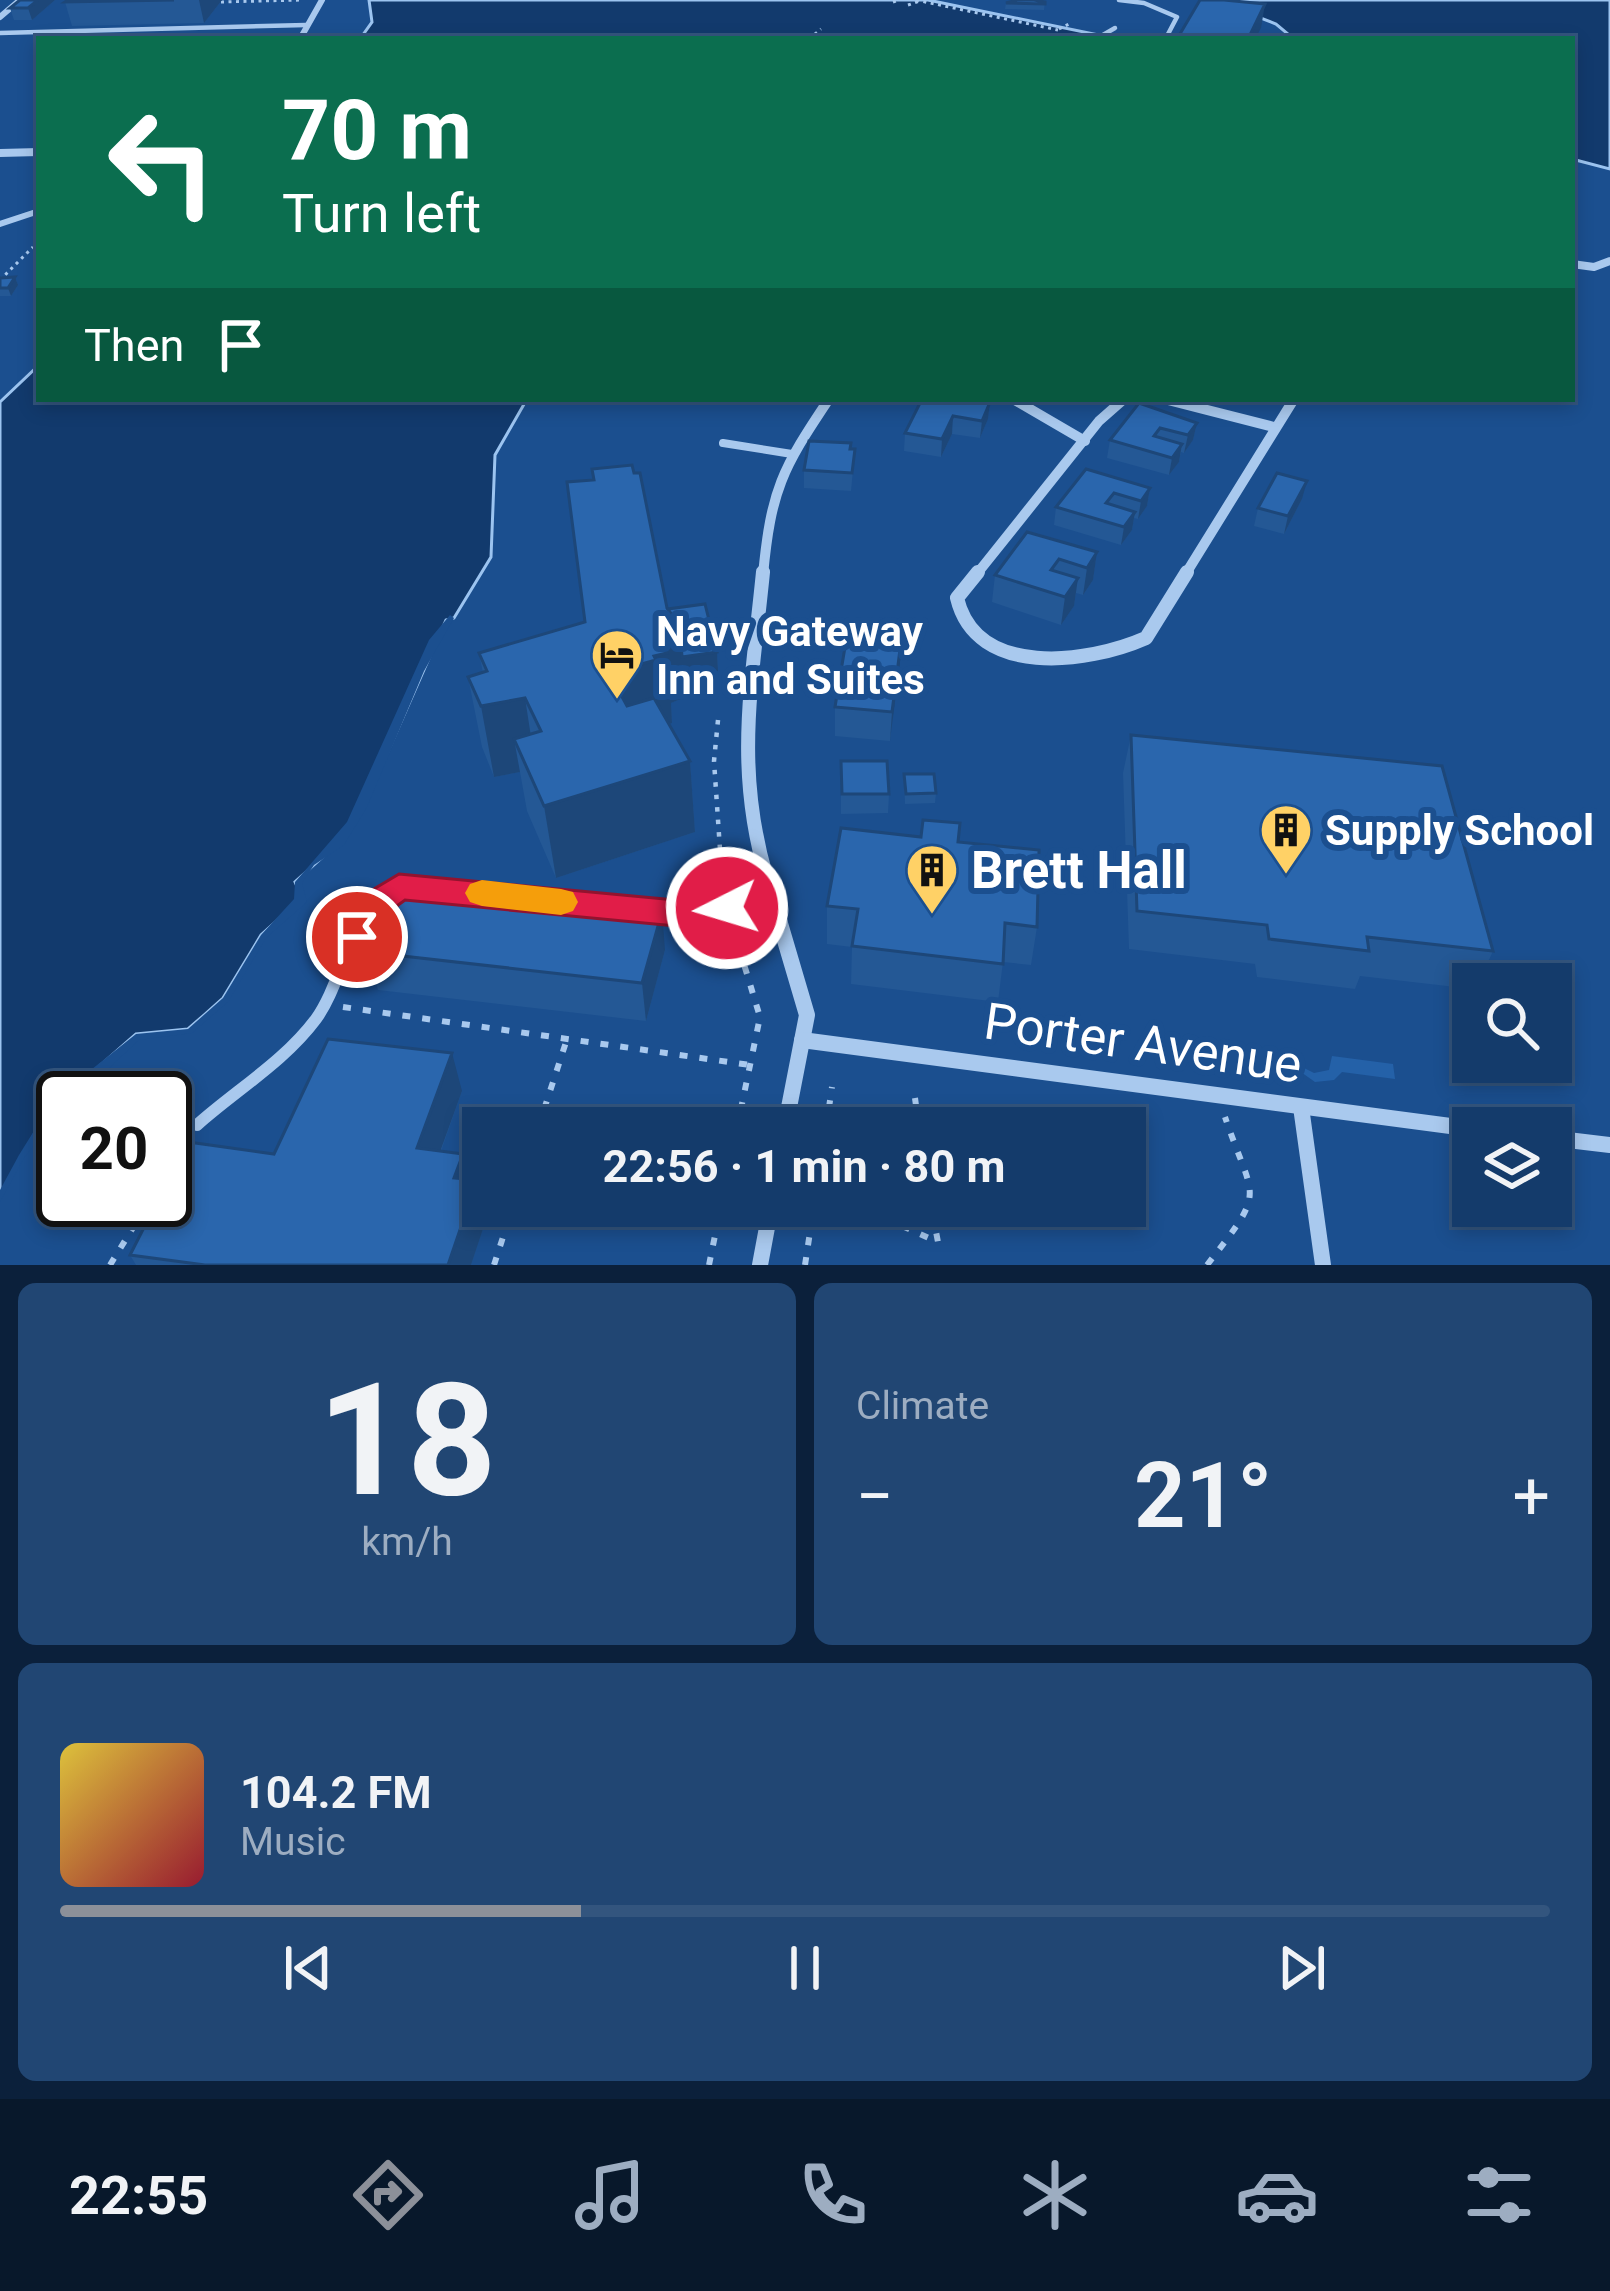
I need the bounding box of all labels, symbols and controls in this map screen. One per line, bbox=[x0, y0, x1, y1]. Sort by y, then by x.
text: 70 m bbox=[282, 81, 472, 180]
icon: left bbox=[84, 84, 240, 240]
text: Turn left bbox=[282, 182, 481, 245]
icon: arrive bbox=[208, 312, 274, 378]
text: Then bbox=[84, 319, 184, 372]
place label: Navy Gateway Inn and Suites bbox=[656, 607, 925, 704]
hotel icon: Navy Gateway Inn and Suites bbox=[589, 627, 645, 701]
building icon: Supply School bbox=[1258, 802, 1314, 876]
place label: Supply School bbox=[1325, 806, 1594, 855]
place label: Brett Hall bbox=[971, 841, 1187, 900]
building icon: Brett Hall bbox=[904, 842, 960, 916]
position arrow bbox=[664, 845, 790, 971]
pin bbox=[306, 886, 408, 988]
icon: arrive bbox=[324, 904, 390, 970]
map controls bbox=[1452, 963, 1572, 1227]
button: search bbox=[1452, 963, 1572, 1083]
street label: Porter Avenue bbox=[980, 992, 1306, 1094]
speed limit sign: 20 bbox=[36, 1071, 192, 1227]
button: layers bbox=[1452, 1107, 1572, 1227]
text: 22:56 · 1 min · 80 m bbox=[603, 1140, 1005, 1193]
text: 18 bbox=[317, 1349, 497, 1532]
text: Climate bbox=[856, 1383, 989, 1429]
text: 21° bbox=[1134, 1444, 1272, 1549]
text: − bbox=[856, 1458, 894, 1535]
text: + bbox=[1513, 1458, 1550, 1535]
text: km/h bbox=[361, 1519, 453, 1565]
text: 104.2 FM bbox=[240, 1766, 432, 1819]
text: Music bbox=[240, 1819, 346, 1865]
icon: previous bbox=[275, 1935, 341, 2001]
icon: pause bbox=[772, 1935, 838, 2001]
icon: next bbox=[1269, 1935, 1335, 2001]
icon: directions bbox=[346, 2153, 430, 2237]
icon: music bbox=[568, 2153, 652, 2237]
icon: phone bbox=[791, 2153, 875, 2237]
icon: climate bbox=[1013, 2153, 1097, 2237]
icon: car bbox=[1235, 2153, 1319, 2237]
icon: filters bbox=[1457, 2153, 1541, 2237]
text: 22:55 bbox=[69, 2164, 208, 2227]

